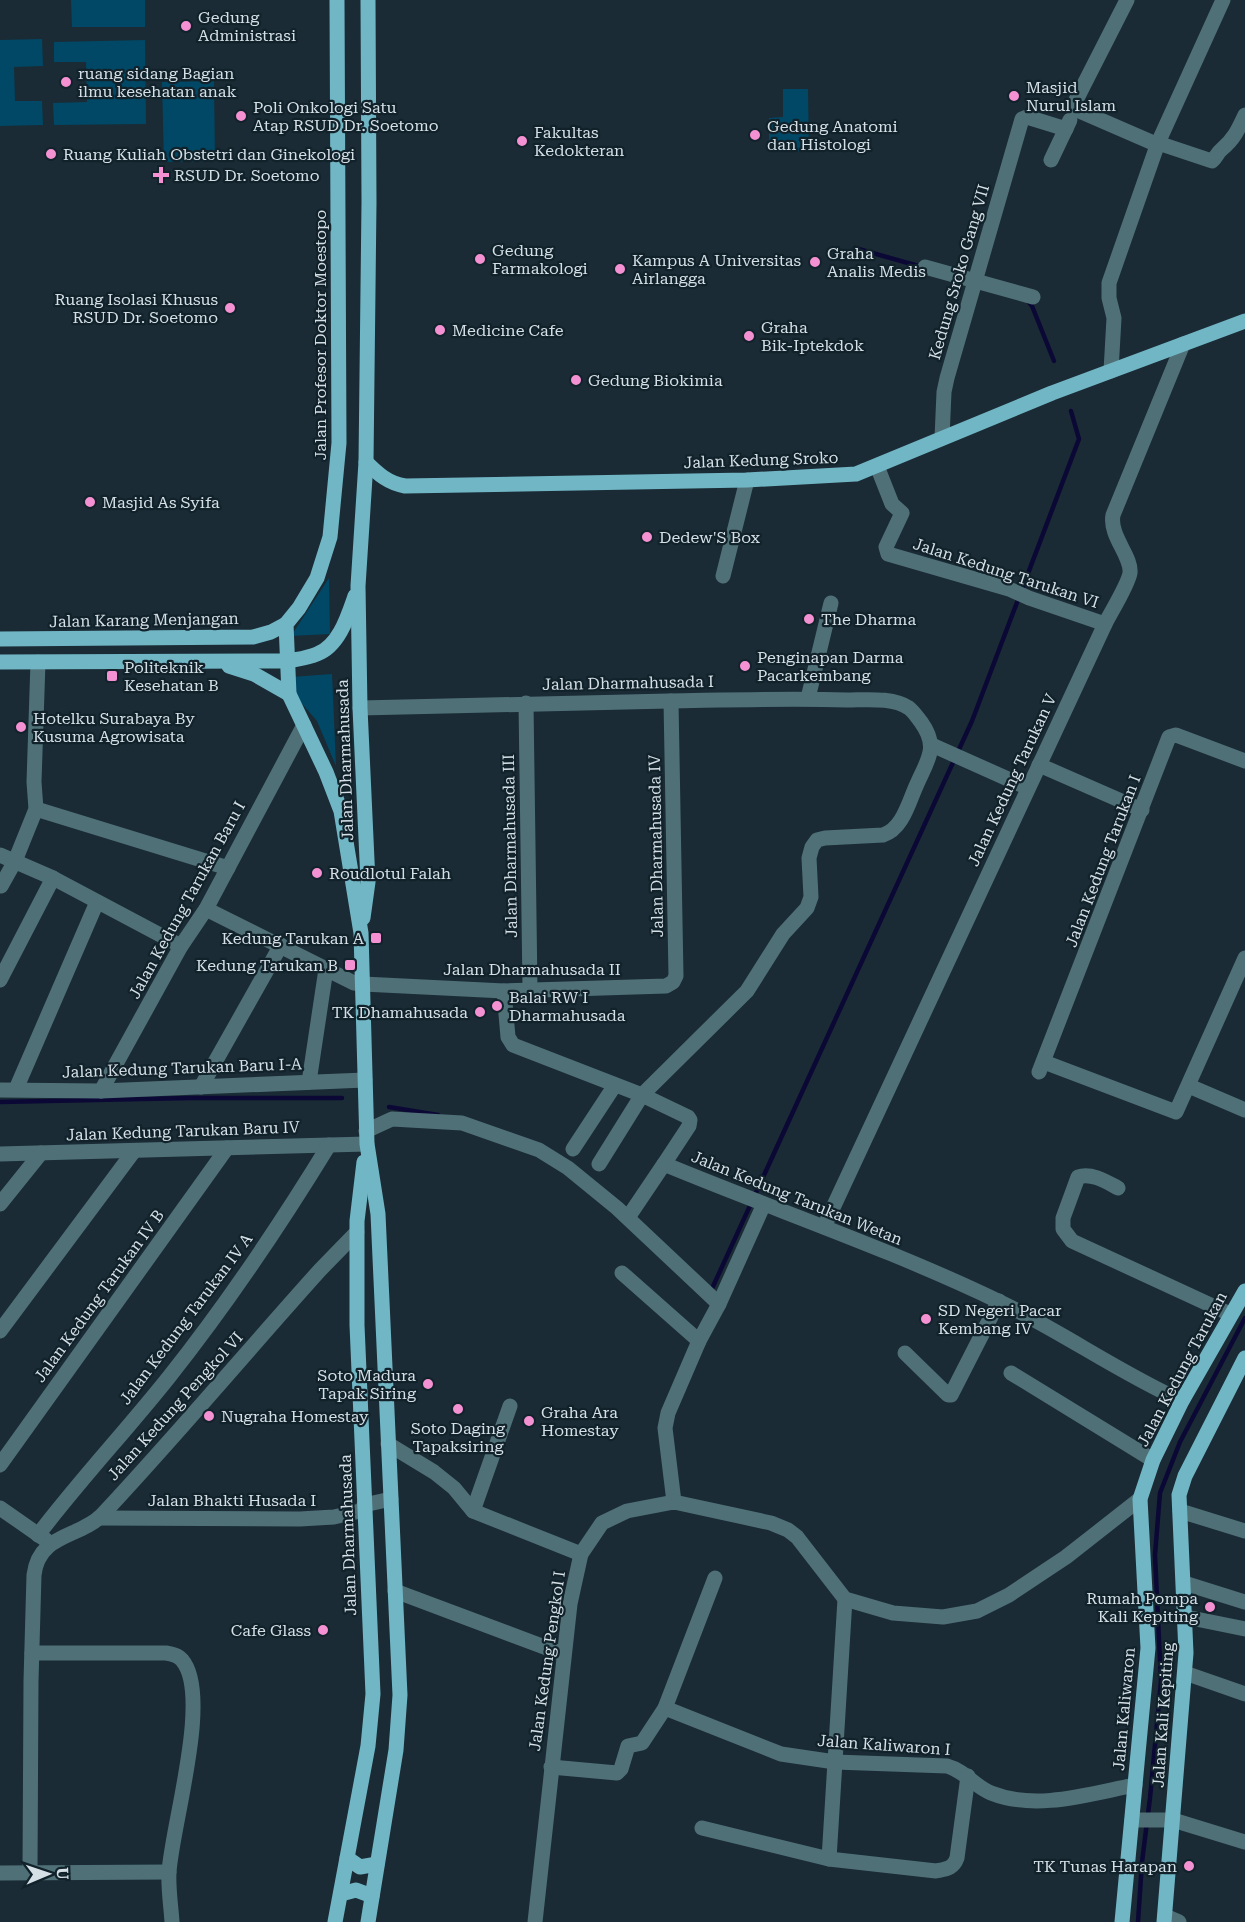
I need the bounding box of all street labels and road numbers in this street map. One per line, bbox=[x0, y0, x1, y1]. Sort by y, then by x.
street label: Kedung Sroko Gang VII bbox=[925, 182, 993, 362]
street label: Jalan Profesor Doktor Moestopo bbox=[311, 210, 330, 460]
street label: Jalan Kedung Sroko bbox=[683, 448, 839, 472]
street label: Jalan Kedung Tarukan VI bbox=[911, 534, 1101, 612]
street label: Jalan Karang Menjangan bbox=[49, 609, 239, 631]
street label: Jalan Dharmahusada I bbox=[542, 672, 714, 694]
street label: Jalan Dharmahusada bbox=[333, 679, 357, 841]
street label: Jalan Kedung Tarukan V bbox=[964, 690, 1061, 869]
street label: Jalan Dharmahusada III bbox=[499, 754, 521, 938]
street label: Jalan Dharmahusada IV bbox=[645, 754, 667, 938]
street label: Jalan Kedung Tarukan I bbox=[1061, 772, 1145, 950]
street label: Jalan Kedung Tarukan Baru I bbox=[125, 798, 249, 1002]
street label: Jalan Dharmahusada II bbox=[443, 960, 621, 979]
street label: Jalan Kedung Tarukan Baru I-A bbox=[62, 1054, 303, 1082]
street label: Jalan Kedung Tarukan Baru IV bbox=[66, 1117, 301, 1145]
street label: Jalan Kedung Tarukan Wetan bbox=[689, 1147, 905, 1249]
street label: Jalan Kedung Tarukan IV B bbox=[30, 1206, 168, 1386]
street label: Jalan Kedung Tarukan IV A bbox=[115, 1229, 257, 1408]
street label: Jalan Kedung Tarukan bbox=[1133, 1288, 1231, 1450]
street label: Jalan Kedung Pengkol VI bbox=[103, 1328, 247, 1484]
street label: Jalan Dharmahusada bbox=[336, 1454, 360, 1616]
street label: Jalan Bhakti Husada I bbox=[148, 1491, 316, 1510]
street label: Jalan Kedung Pengkol I bbox=[525, 1570, 569, 1752]
street label: Jalan Kali Kepiting bbox=[1148, 1641, 1178, 1788]
street label: Jalan Kaliwaron bbox=[1109, 1647, 1139, 1771]
street label: Jalan Kaliwaron I bbox=[817, 1731, 951, 1759]

